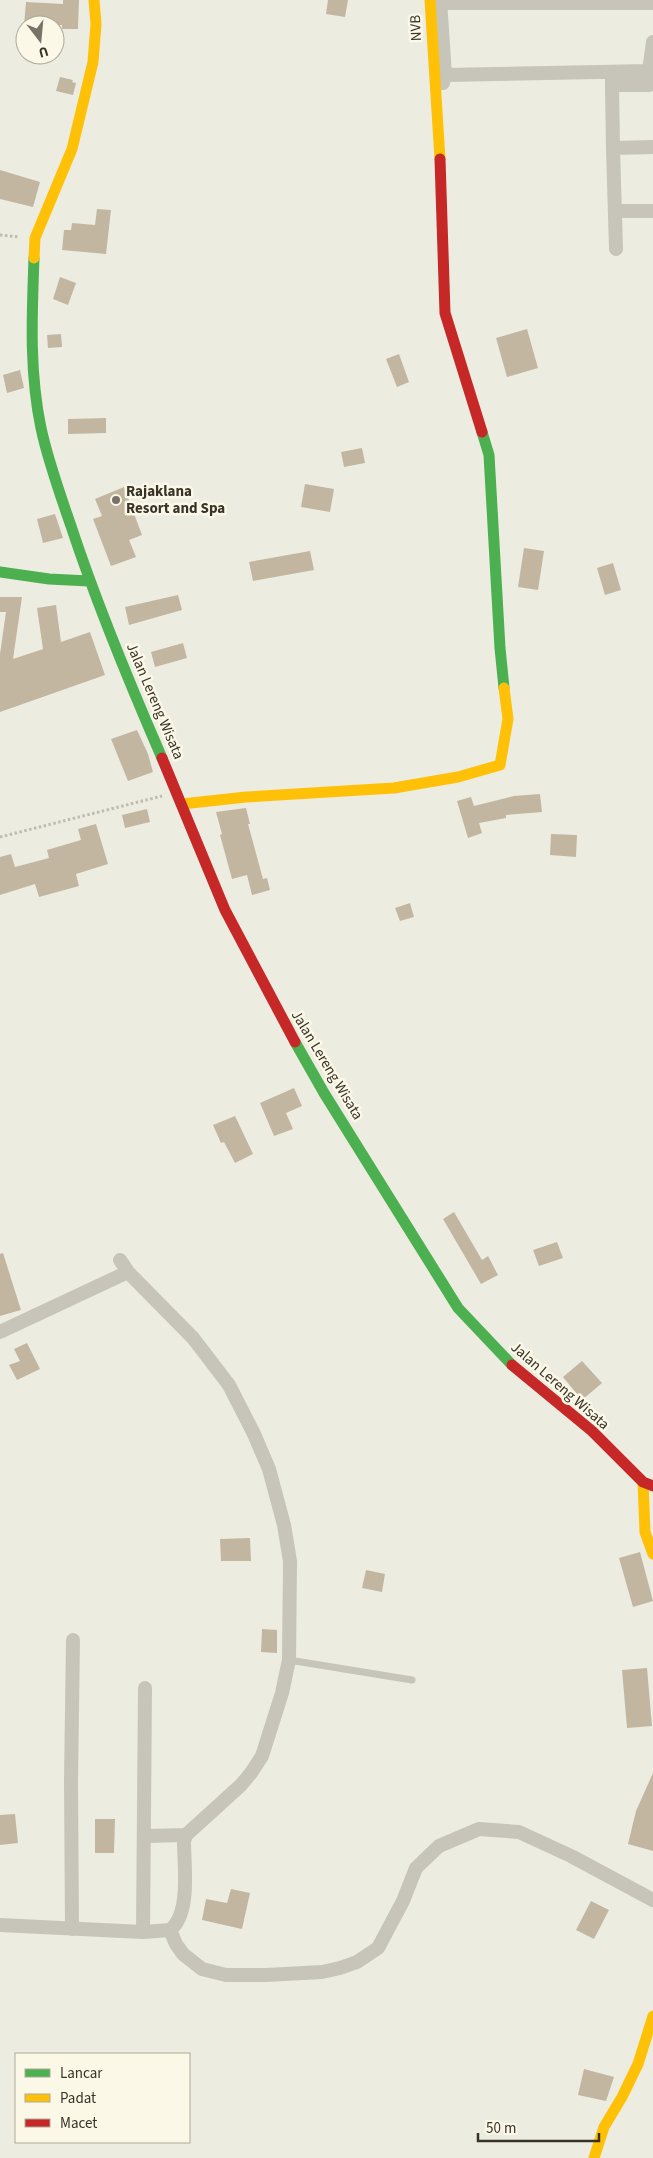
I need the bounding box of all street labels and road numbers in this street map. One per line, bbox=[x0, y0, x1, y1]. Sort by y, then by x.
street label: NVB bbox=[405, 14, 427, 41]
street label: Jalan Lereng Wisata bbox=[121, 640, 189, 762]
street label: Jalan Lereng Wisata bbox=[286, 1006, 368, 1124]
street label: Jalan Lereng Wisata bbox=[506, 1337, 614, 1435]

